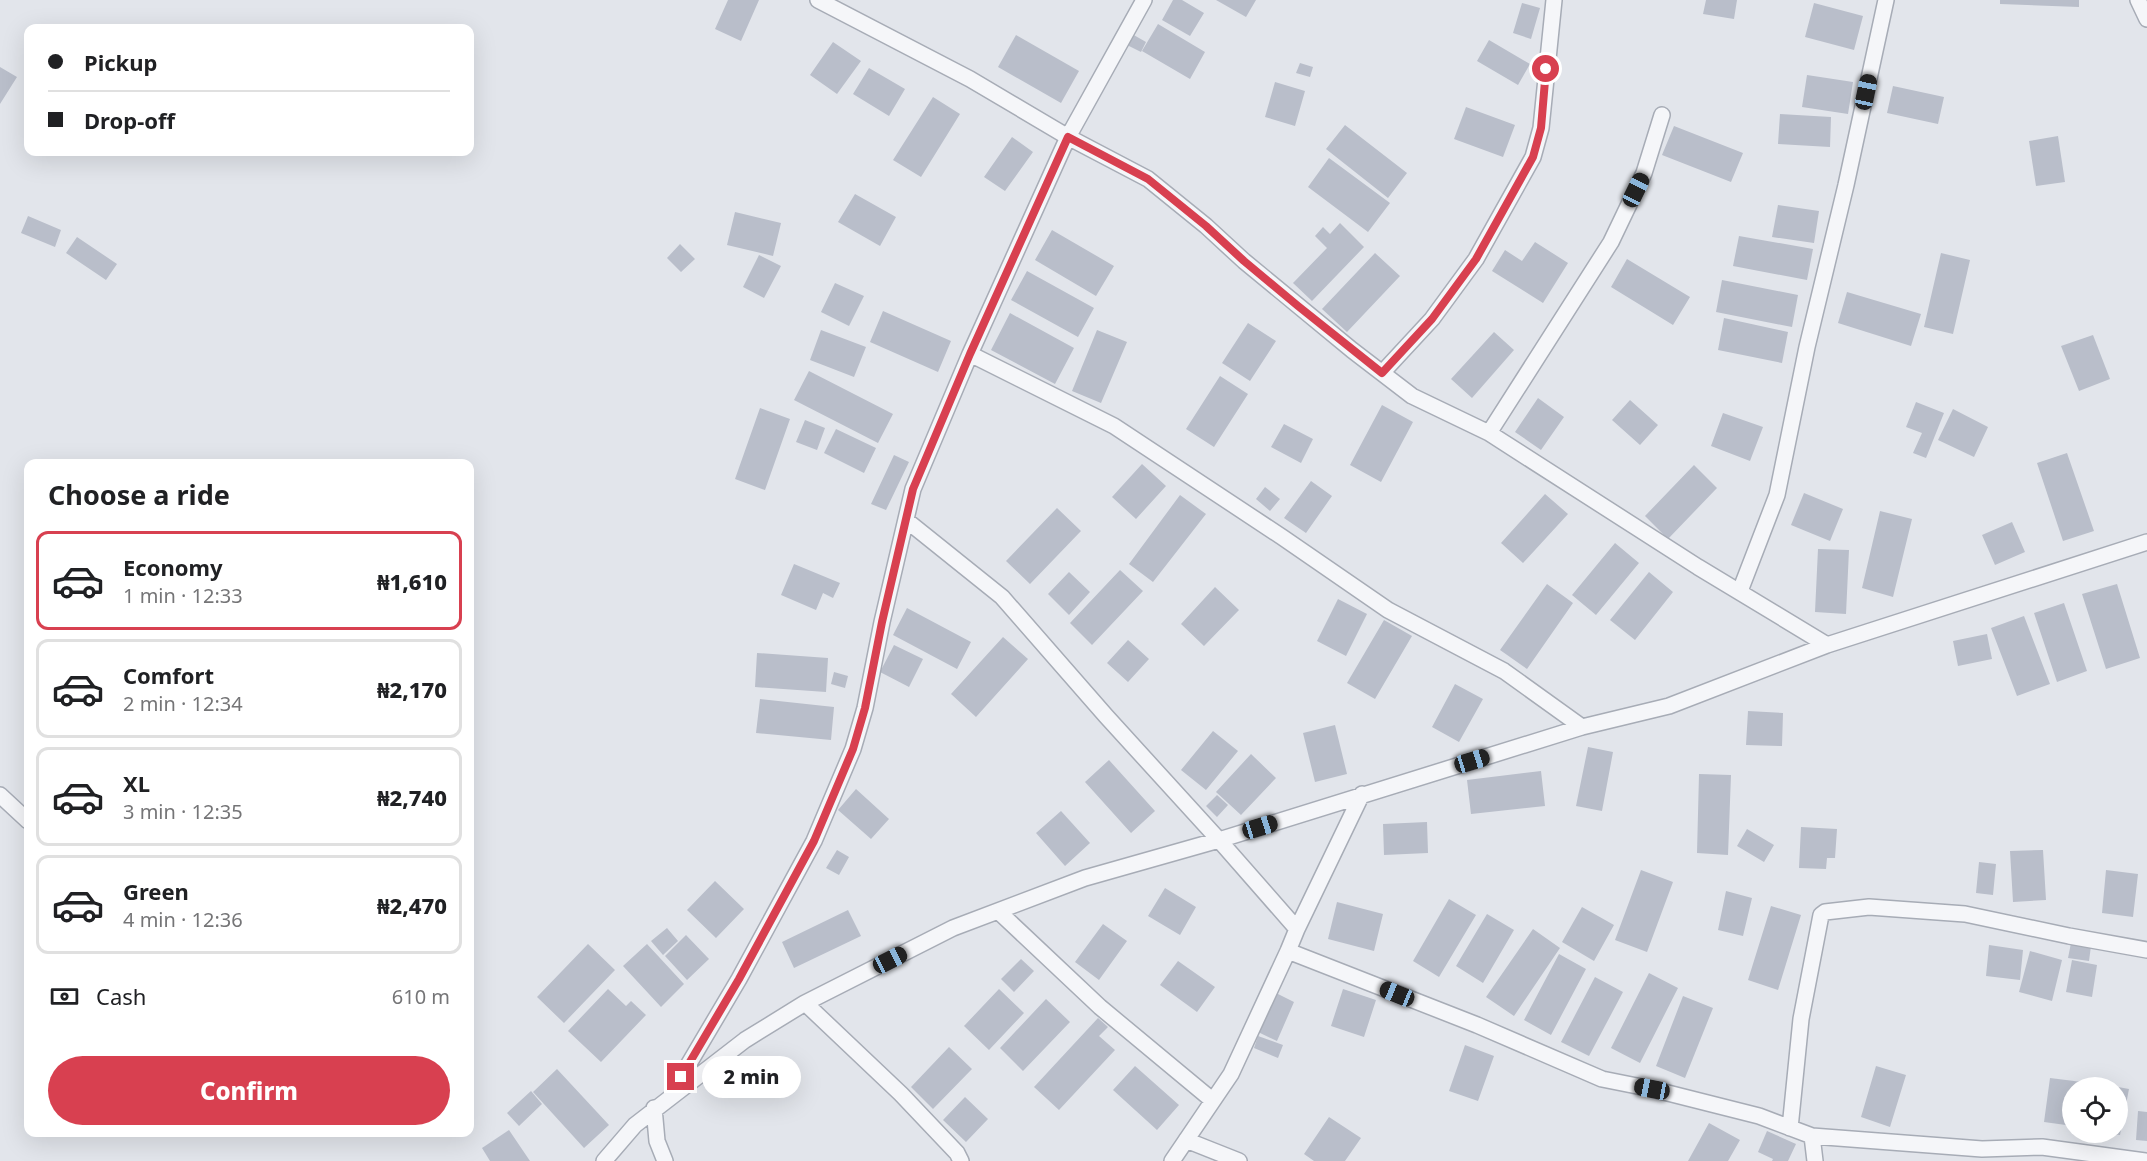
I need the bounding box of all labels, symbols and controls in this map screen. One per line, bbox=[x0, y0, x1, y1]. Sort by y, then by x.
text: Pickup bbox=[84, 47, 157, 77]
route start bbox=[1532, 55, 1559, 82]
car bbox=[1853, 73, 1879, 111]
text: Drop-off bbox=[84, 105, 175, 135]
car bbox=[1620, 170, 1652, 210]
text: Choose a ride bbox=[48, 476, 230, 513]
text: Economy bbox=[123, 552, 222, 582]
icon: car bbox=[51, 554, 105, 608]
text: ₦1,610 bbox=[377, 566, 447, 596]
text: 1 min · 12:33 bbox=[123, 582, 243, 609]
text: Comfort bbox=[123, 660, 214, 690]
icon: car bbox=[51, 662, 105, 716]
text: ₦2,170 bbox=[377, 674, 447, 704]
text: 2 min · 12:34 bbox=[123, 690, 243, 717]
car bbox=[1452, 747, 1492, 775]
text: XL bbox=[123, 768, 150, 798]
icon: car bbox=[51, 770, 105, 824]
text: ₦2,740 bbox=[377, 782, 447, 812]
text: 3 min · 12:35 bbox=[123, 798, 243, 825]
car bbox=[1240, 813, 1280, 841]
text: Green bbox=[123, 876, 189, 906]
icon: car bbox=[51, 878, 105, 932]
text: ₦2,470 bbox=[377, 890, 447, 920]
text: 4 min · 12:36 bbox=[123, 906, 243, 933]
car bbox=[870, 944, 910, 976]
car bbox=[1377, 979, 1417, 1009]
icon: cash bbox=[48, 980, 81, 1013]
text: Cash bbox=[96, 981, 146, 1011]
text: 610 m bbox=[392, 983, 450, 1010]
button: Confirm bbox=[48, 1056, 450, 1125]
callout: 2 min bbox=[702, 1056, 801, 1098]
route end bbox=[667, 1063, 694, 1090]
text: 2 min bbox=[724, 1063, 779, 1090]
car bbox=[1633, 1077, 1671, 1101]
map controls bbox=[2062, 1077, 2128, 1143]
button: locate bbox=[2062, 1077, 2128, 1143]

